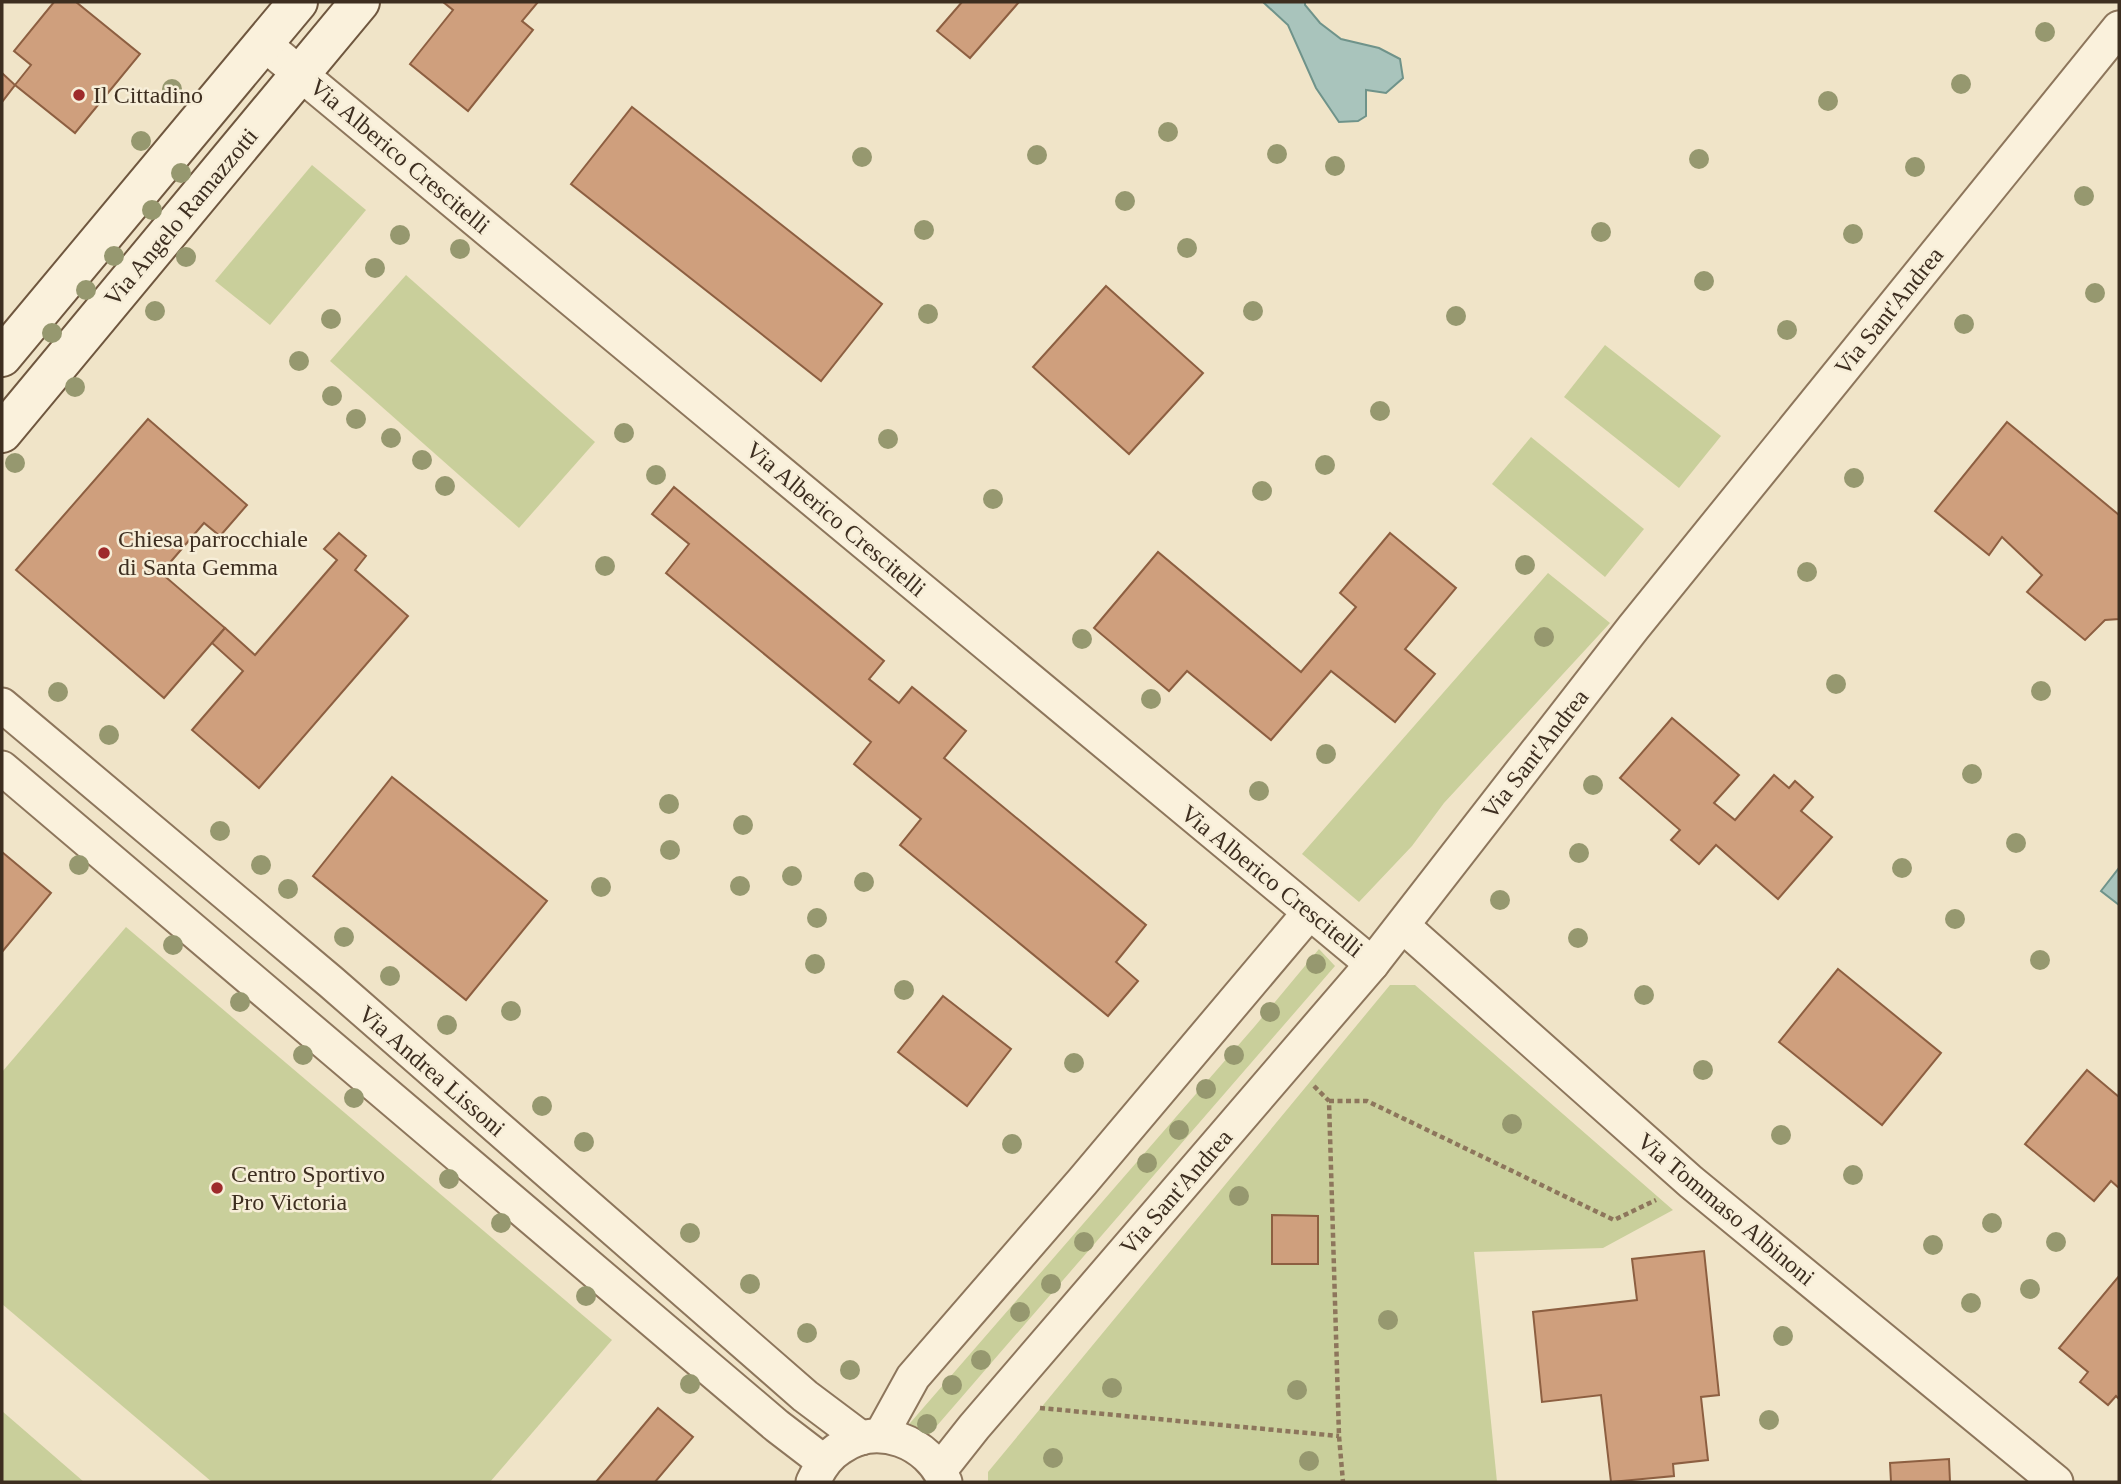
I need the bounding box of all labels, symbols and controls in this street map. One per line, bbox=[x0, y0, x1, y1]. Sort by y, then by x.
street label: Via Alberico Crescitelli bbox=[305, 73, 495, 239]
place label: Il Cittadino bbox=[93, 82, 203, 108]
marker: Il Cittadino bbox=[71, 87, 87, 103]
street label: Via Angelo Ramazzotti bbox=[99, 123, 263, 311]
street label: Via Sant'Andrea bbox=[1830, 242, 1949, 380]
street label: Via Alberico Crescitelli bbox=[741, 436, 931, 602]
place label: Chiesa parrocchiale di Santa Gemma bbox=[118, 526, 308, 580]
marker: Chiesa parrocchiale di Santa Gemma bbox=[96, 545, 112, 561]
street label: Via Sant'Andrea bbox=[1476, 684, 1594, 824]
street label: Via Alberico Crescitelli bbox=[1176, 800, 1368, 963]
street label: Via Andrea Lissoni bbox=[354, 1000, 511, 1142]
street label: Via Sant'Andrea bbox=[1115, 1124, 1237, 1260]
street label: Via Tommaso Albinoni bbox=[1632, 1127, 1820, 1291]
place label: Centro Sportivo Pro Victoria bbox=[231, 1161, 385, 1215]
marker: Centro Sportivo Pro Victoria bbox=[209, 1180, 225, 1196]

